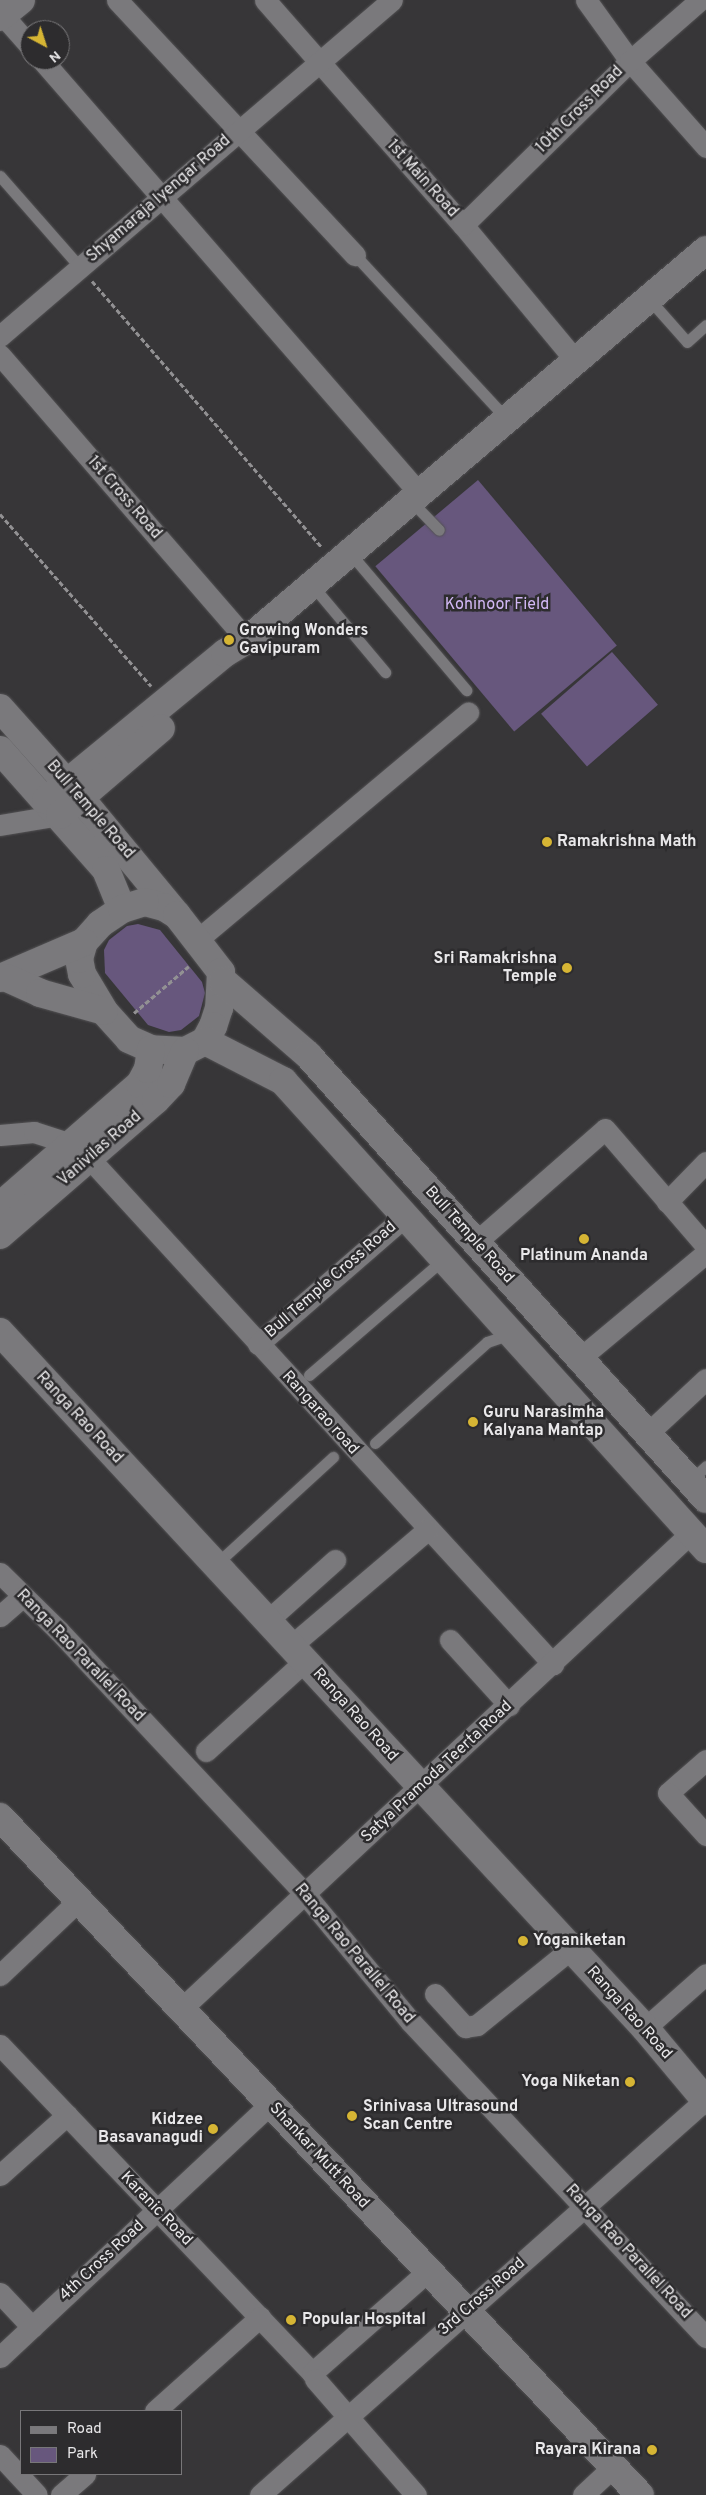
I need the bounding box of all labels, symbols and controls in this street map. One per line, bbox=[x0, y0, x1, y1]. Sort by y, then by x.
north arrow bbox=[20, 20, 70, 70]
text: N bbox=[45, 46, 64, 66]
street label: 10th Cross Road bbox=[532, 62, 628, 158]
street label: Shyamaraja Iyengar Road bbox=[83, 131, 235, 267]
street label: 1st Main Road bbox=[382, 136, 462, 222]
street label: 1st Cross Road bbox=[83, 453, 165, 543]
park label: Kohinoor Field bbox=[445, 595, 549, 615]
place label: Growing Wonders Gavipuram bbox=[239, 621, 368, 659]
marker: Growing Wonders Gavipuram bbox=[223, 634, 235, 646]
street label: Bull Temple Road bbox=[42, 757, 138, 863]
place label: Ramakrishna Math bbox=[557, 832, 697, 852]
marker: Ramakrishna Math bbox=[541, 836, 553, 848]
place label: Sri Ramakrishna Temple bbox=[434, 949, 557, 987]
marker: Sri Ramakrishna Temple bbox=[561, 962, 573, 974]
street label: Vanivilas Road bbox=[54, 1108, 146, 1190]
street label: Bull Temple Road bbox=[420, 1182, 518, 1288]
street label: Bull Temple Cross Road bbox=[261, 1218, 401, 1342]
marker: Platinum Ananda bbox=[578, 1233, 590, 1245]
place label: Platinum Ananda bbox=[520, 1246, 648, 1266]
street label: Rangarao road bbox=[277, 1367, 363, 1459]
street label: Ranga Rao Road bbox=[32, 1368, 126, 1468]
place label: Guru Narasimha Kalyana Mantap bbox=[483, 1403, 604, 1441]
marker: Guru Narasimha Kalyana Mantap bbox=[467, 1416, 479, 1428]
street label: Ranga Rao Parallel Road bbox=[12, 1586, 148, 1726]
street label: Ranga Rao Road bbox=[308, 1665, 402, 1765]
street label: Satya Pramoda Teerta Road bbox=[357, 1697, 517, 1847]
street label: Ranga Rao Parallel Road bbox=[290, 1880, 418, 2028]
place label: Yoganiketan bbox=[533, 1931, 626, 1951]
marker: Yoganiketan bbox=[517, 1935, 529, 1947]
street label: Ranga Rao Road bbox=[582, 1963, 676, 2063]
place label: Yoga Niketan bbox=[521, 2072, 620, 2092]
marker: Yoga Niketan bbox=[624, 2076, 636, 2088]
place label: Srinivasa Ultrasound Scan Centre bbox=[363, 2097, 518, 2135]
street label: Shankar Mutt Road bbox=[265, 2099, 373, 2213]
marker: Srinivasa Ultrasound Scan Centre bbox=[345, 2109, 359, 2123]
place label: Kidzee Basavanagudi bbox=[98, 2110, 203, 2148]
marker: Kidzee Basavanagudi bbox=[207, 2123, 219, 2135]
street label: Karanic Road bbox=[116, 2168, 196, 2250]
street label: Ranga Rao Parallel Road bbox=[561, 2181, 695, 2323]
street label: 4th Cross Road bbox=[56, 2217, 148, 2305]
street label: 3rd Cross Road bbox=[435, 2254, 529, 2340]
place label: Popular Hospital bbox=[302, 2310, 426, 2330]
marker: Popular Hospital bbox=[284, 2313, 298, 2327]
legend bbox=[20, 2410, 182, 2475]
text: Road bbox=[67, 2420, 102, 2439]
place label: Rayara Kirana bbox=[535, 2440, 641, 2460]
marker: Rayara Kirana bbox=[645, 2443, 659, 2457]
text: Park bbox=[67, 2445, 98, 2464]

